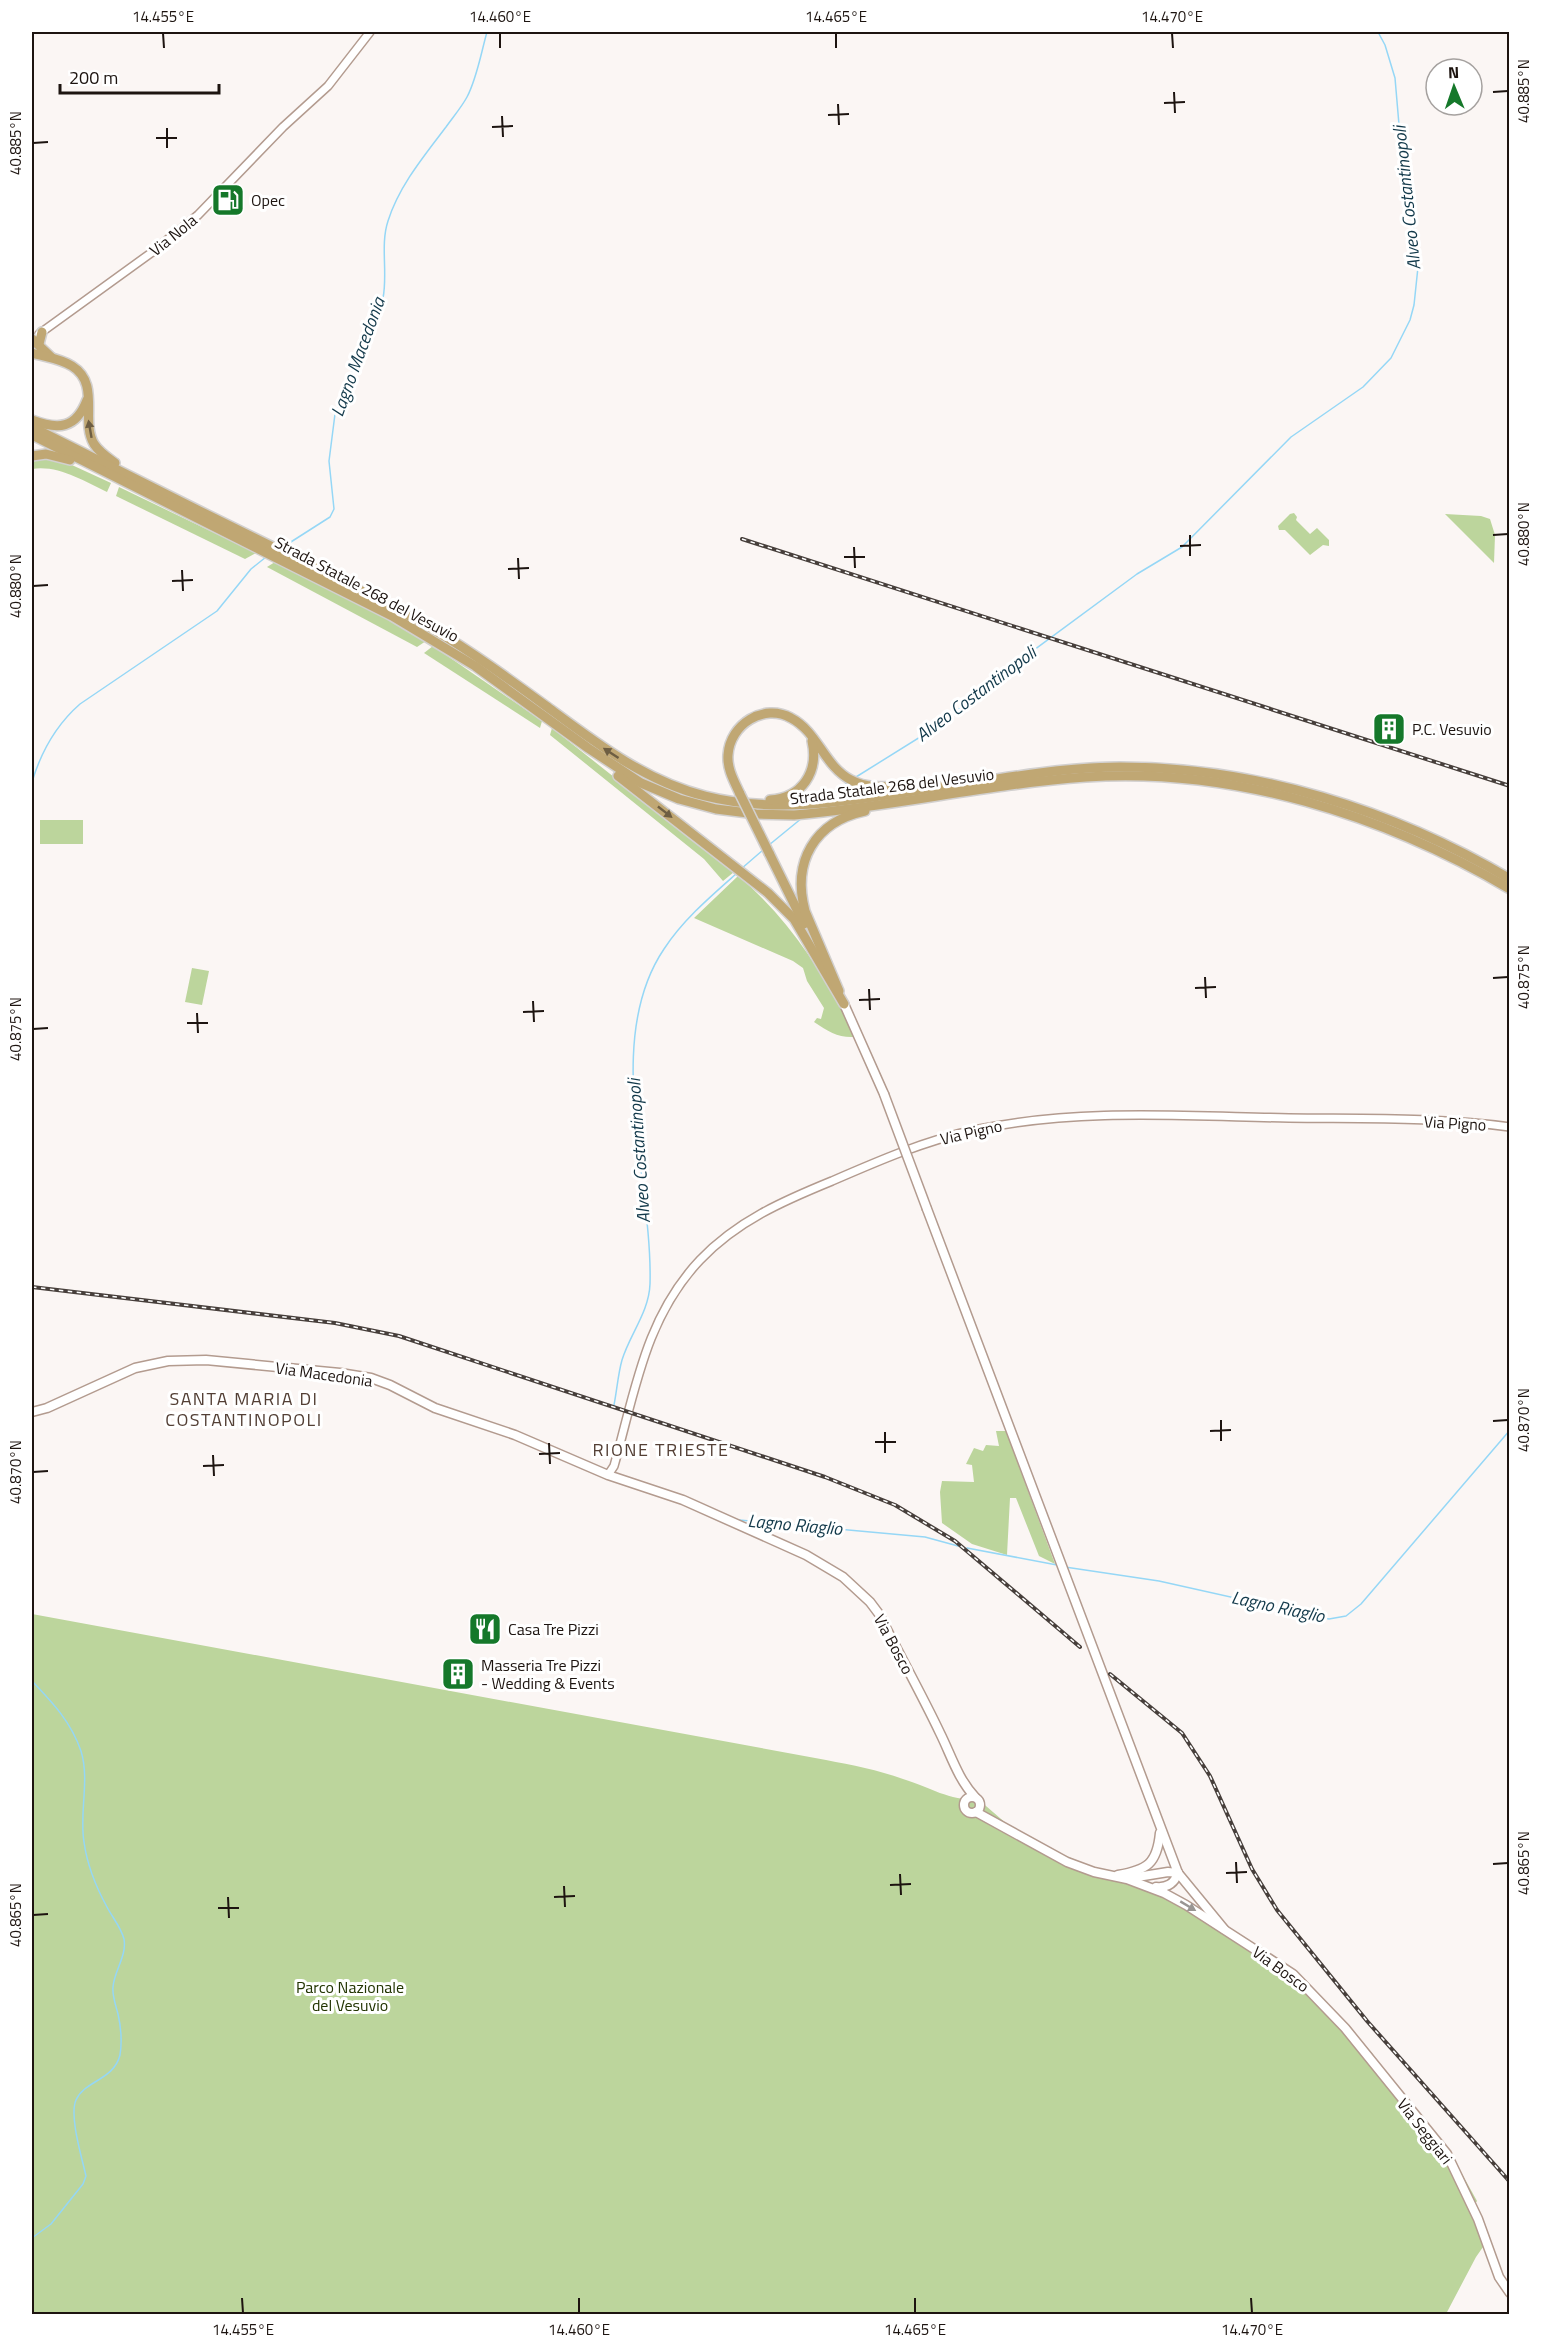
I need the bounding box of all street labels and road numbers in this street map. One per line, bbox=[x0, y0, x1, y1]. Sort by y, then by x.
street label: Via Nola bbox=[144, 208, 202, 262]
street label: Strada Statale 268 del Vesuvio bbox=[271, 530, 463, 648]
street label: Strada Statale 268 del Vesuvio bbox=[789, 762, 995, 810]
street label: Via Pigno bbox=[1423, 1109, 1487, 1137]
street label: Via Pigno bbox=[938, 1113, 1004, 1151]
street label: Via Macedonia bbox=[274, 1355, 374, 1393]
street label: Via Bosco bbox=[868, 1609, 920, 1679]
street label: Via Bosco bbox=[1247, 1940, 1315, 1998]
street label: Via Seggiari bbox=[1391, 2093, 1459, 2169]

